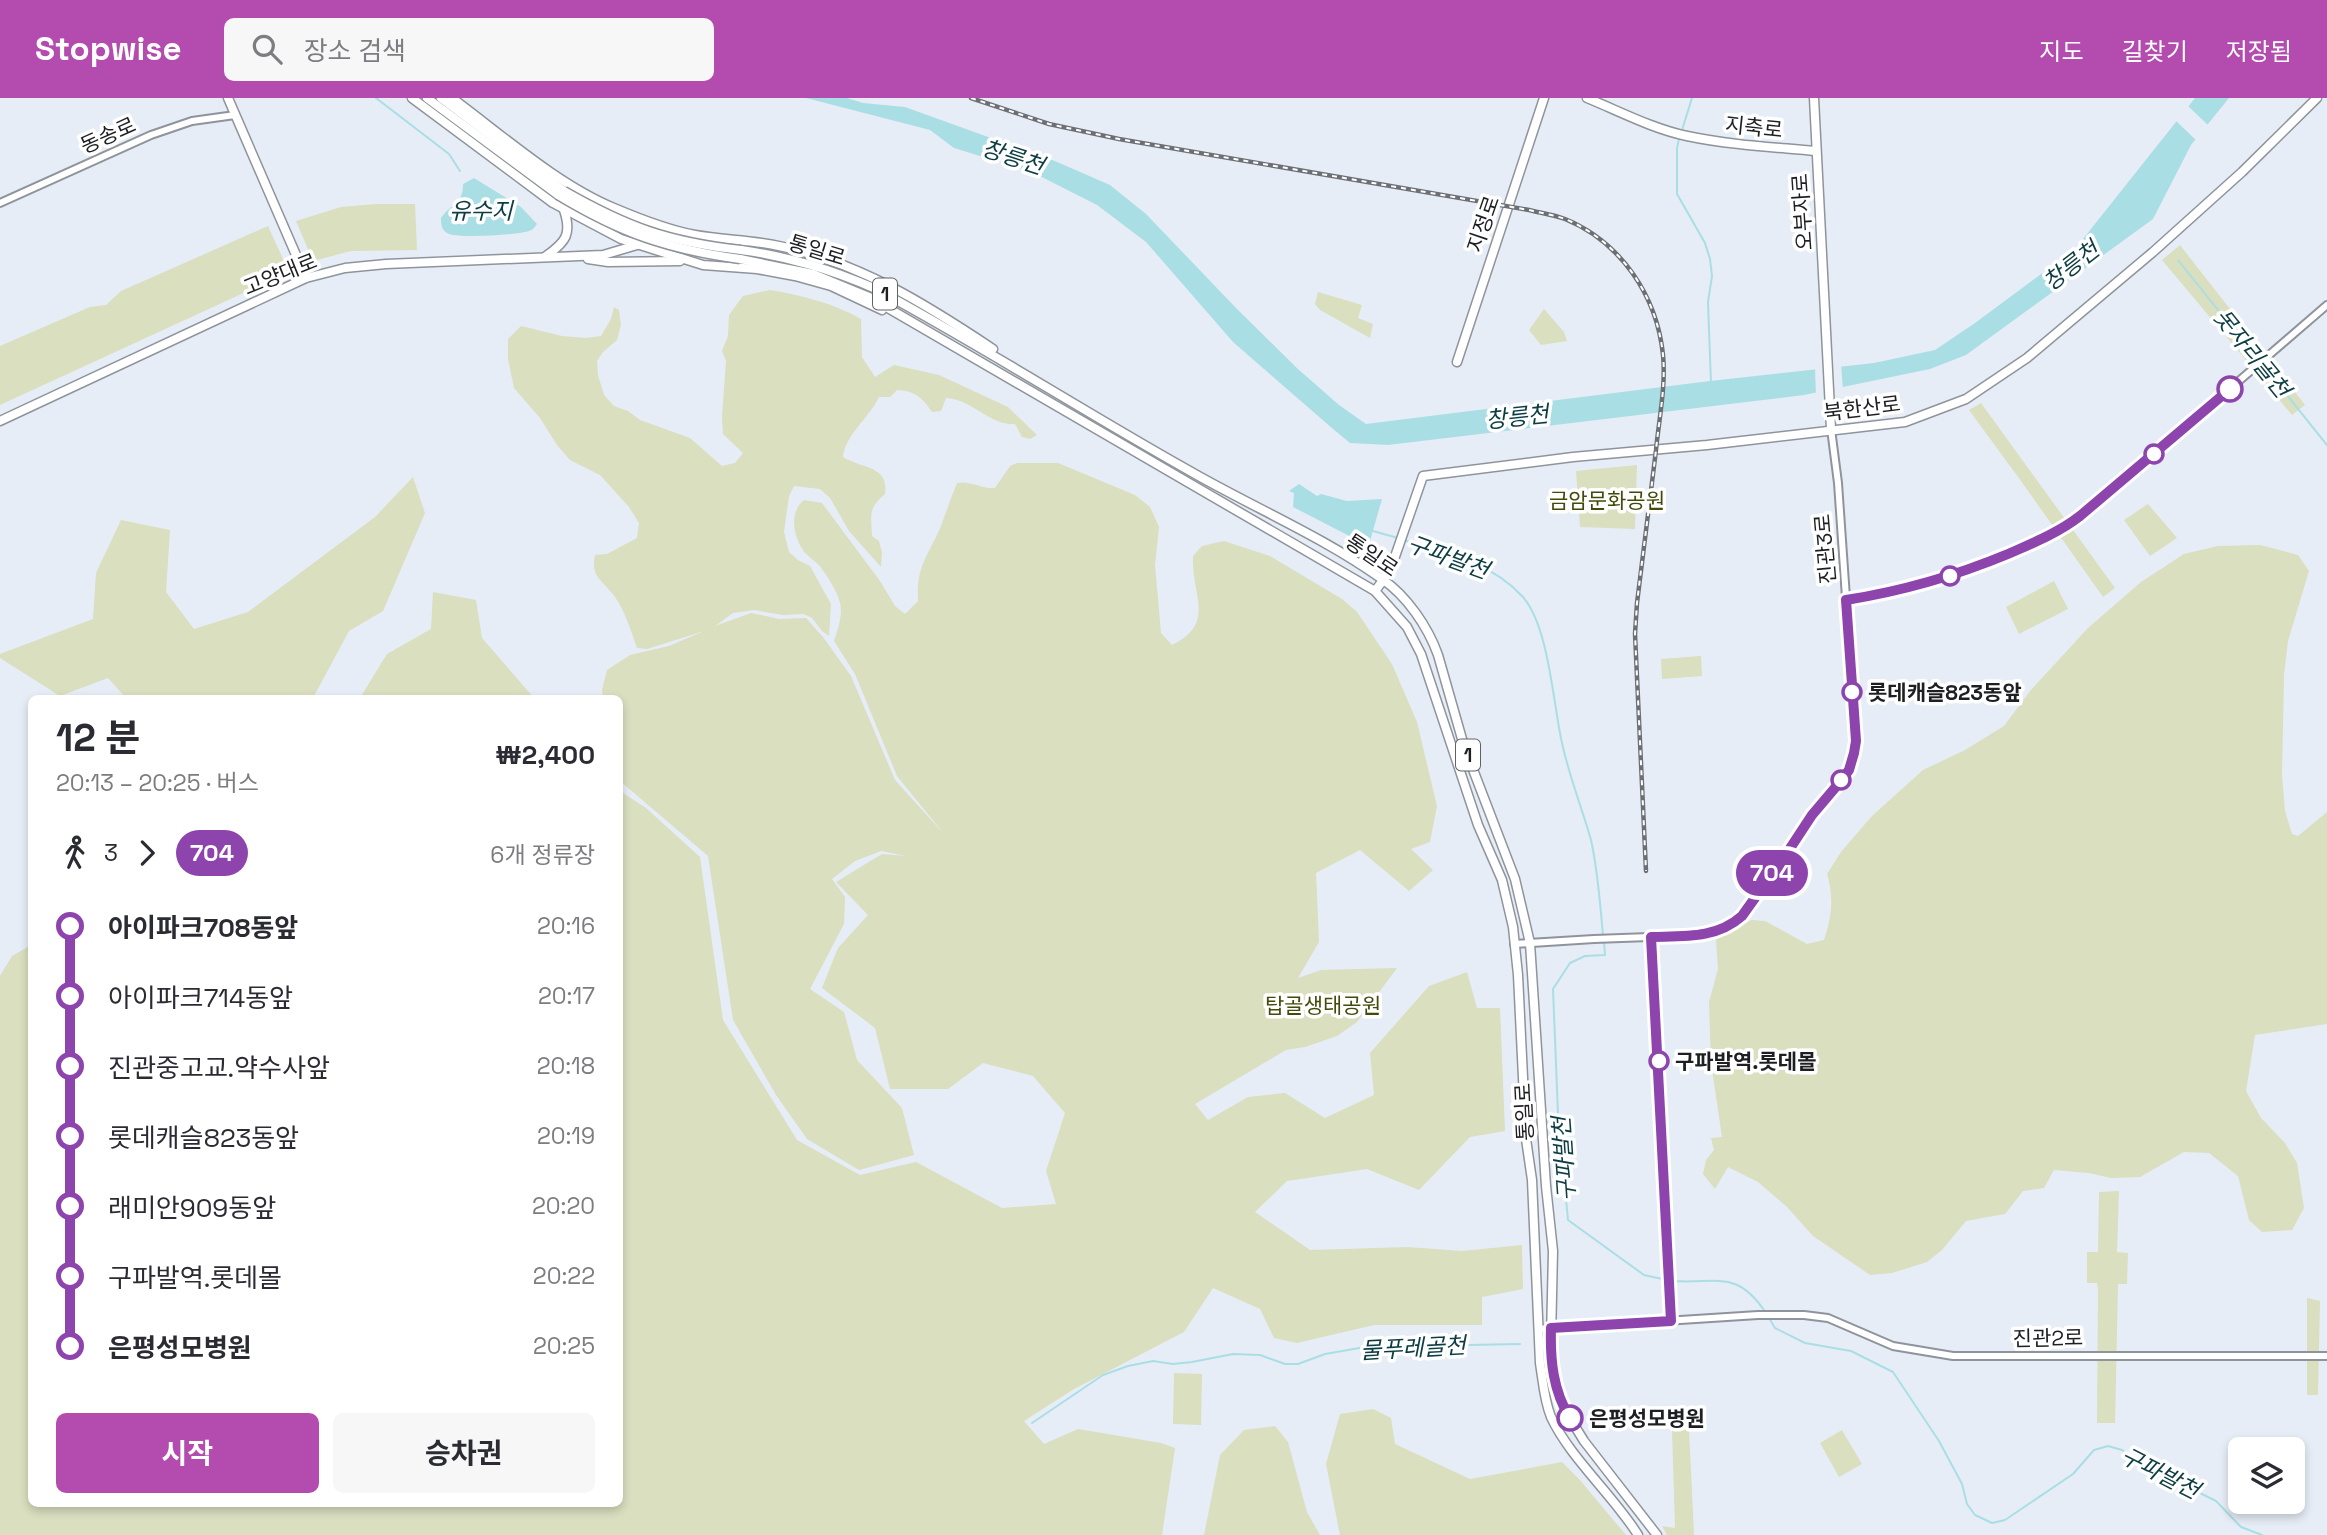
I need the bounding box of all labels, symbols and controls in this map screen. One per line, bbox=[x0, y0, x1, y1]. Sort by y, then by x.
search box bbox=[224, 18, 714, 81]
text: Stopwise bbox=[35, 28, 182, 70]
icon: search bbox=[248, 30, 286, 68]
text: 장소 검색 bbox=[304, 34, 406, 68]
text: 지도 bbox=[2039, 36, 2084, 67]
text: 길찾기 bbox=[2122, 36, 2188, 67]
text: 저장됨 bbox=[2226, 36, 2292, 67]
street label: 동송로 bbox=[76, 111, 140, 159]
street label: 지축로 bbox=[1724, 111, 1784, 143]
water label: 창릉천 bbox=[978, 133, 1051, 182]
street label: 오부자로 bbox=[1786, 173, 1818, 251]
street label: 지정로 bbox=[1461, 192, 1505, 256]
water label: 유수지 bbox=[449, 196, 515, 226]
street label: 통일로 bbox=[785, 229, 849, 271]
water label: 창릉천 bbox=[2037, 233, 2107, 297]
street label: 고양대로 bbox=[239, 247, 321, 301]
road number: 1 bbox=[873, 278, 897, 310]
water label: 못자리골천 bbox=[2207, 302, 2299, 406]
unlabelled marker bbox=[2217, 376, 2243, 402]
street label: 북한산로 bbox=[1822, 390, 1902, 426]
water label: 창릉천 bbox=[1484, 398, 1553, 435]
unlabelled marker bbox=[2144, 444, 2164, 464]
park label: 금암문화공원 bbox=[1549, 487, 1665, 514]
street label: 진관3로 bbox=[1808, 513, 1842, 585]
street label: 통일로 bbox=[1340, 528, 1404, 582]
water label: 구파발천 bbox=[1403, 528, 1496, 587]
unlabelled marker bbox=[1940, 566, 1960, 586]
place label: 롯데캐슬823동앞 bbox=[1868, 679, 2022, 706]
marker: 롯데캐슬823동앞 bbox=[1842, 682, 1862, 702]
text: 12 분 bbox=[56, 714, 140, 762]
text: ₩2,400 bbox=[495, 738, 595, 772]
road number: 1 bbox=[1456, 740, 1480, 770]
text: 20:13 – 20:25 · 버스 bbox=[56, 768, 259, 798]
unlabelled marker bbox=[1831, 770, 1851, 790]
icon: walk bbox=[56, 834, 94, 872]
icon: forward bbox=[128, 834, 166, 872]
text: 704 bbox=[190, 837, 234, 868]
text: 3 bbox=[104, 838, 118, 868]
text: 6개 정류장 bbox=[490, 840, 595, 870]
line badge: 704 bbox=[1732, 850, 1812, 896]
text: 704 bbox=[1750, 857, 1794, 888]
text: 아이파크708동앞 bbox=[108, 911, 298, 945]
text: 20:16 bbox=[537, 911, 595, 941]
text: 아이파크714동앞 bbox=[108, 981, 293, 1015]
text: 20:17 bbox=[538, 981, 595, 1011]
park label: 탑골생태공원 bbox=[1265, 992, 1381, 1019]
place label: 구파발역.롯데몰 bbox=[1675, 1048, 1817, 1075]
text: 진관중고교.약수사앞 bbox=[108, 1051, 330, 1085]
text: 20:18 bbox=[537, 1051, 595, 1081]
marker: 구파발역.롯데몰 bbox=[1649, 1051, 1669, 1071]
street label: 통일로 bbox=[1509, 1082, 1539, 1142]
water label: 구파발천 bbox=[1546, 1113, 1582, 1202]
text: 롯데캐슬823동앞 bbox=[108, 1121, 299, 1155]
text: 20:19 bbox=[537, 1121, 595, 1151]
text: 래미안909동앞 bbox=[108, 1191, 276, 1225]
text: 20:20 bbox=[532, 1191, 595, 1221]
text: 구파발역.롯데몰 bbox=[108, 1261, 282, 1295]
text: 20:22 bbox=[533, 1261, 595, 1291]
street label: 진관2로 bbox=[2012, 1324, 2084, 1352]
water label: 물푸레골천 bbox=[1359, 1330, 1469, 1366]
text: 은평성모병원 bbox=[108, 1331, 252, 1365]
text: 20:25 bbox=[533, 1331, 595, 1361]
marker: 은평성모병원 bbox=[1557, 1405, 1583, 1431]
place label: 은평성모병원 bbox=[1589, 1405, 1705, 1432]
button: 시작 bbox=[56, 1413, 319, 1493]
button: 승차권 bbox=[333, 1413, 595, 1493]
map controls bbox=[2228, 1437, 2305, 1514]
button: layers bbox=[2228, 1437, 2305, 1514]
water label: 구파발천 bbox=[2115, 1440, 2207, 1507]

